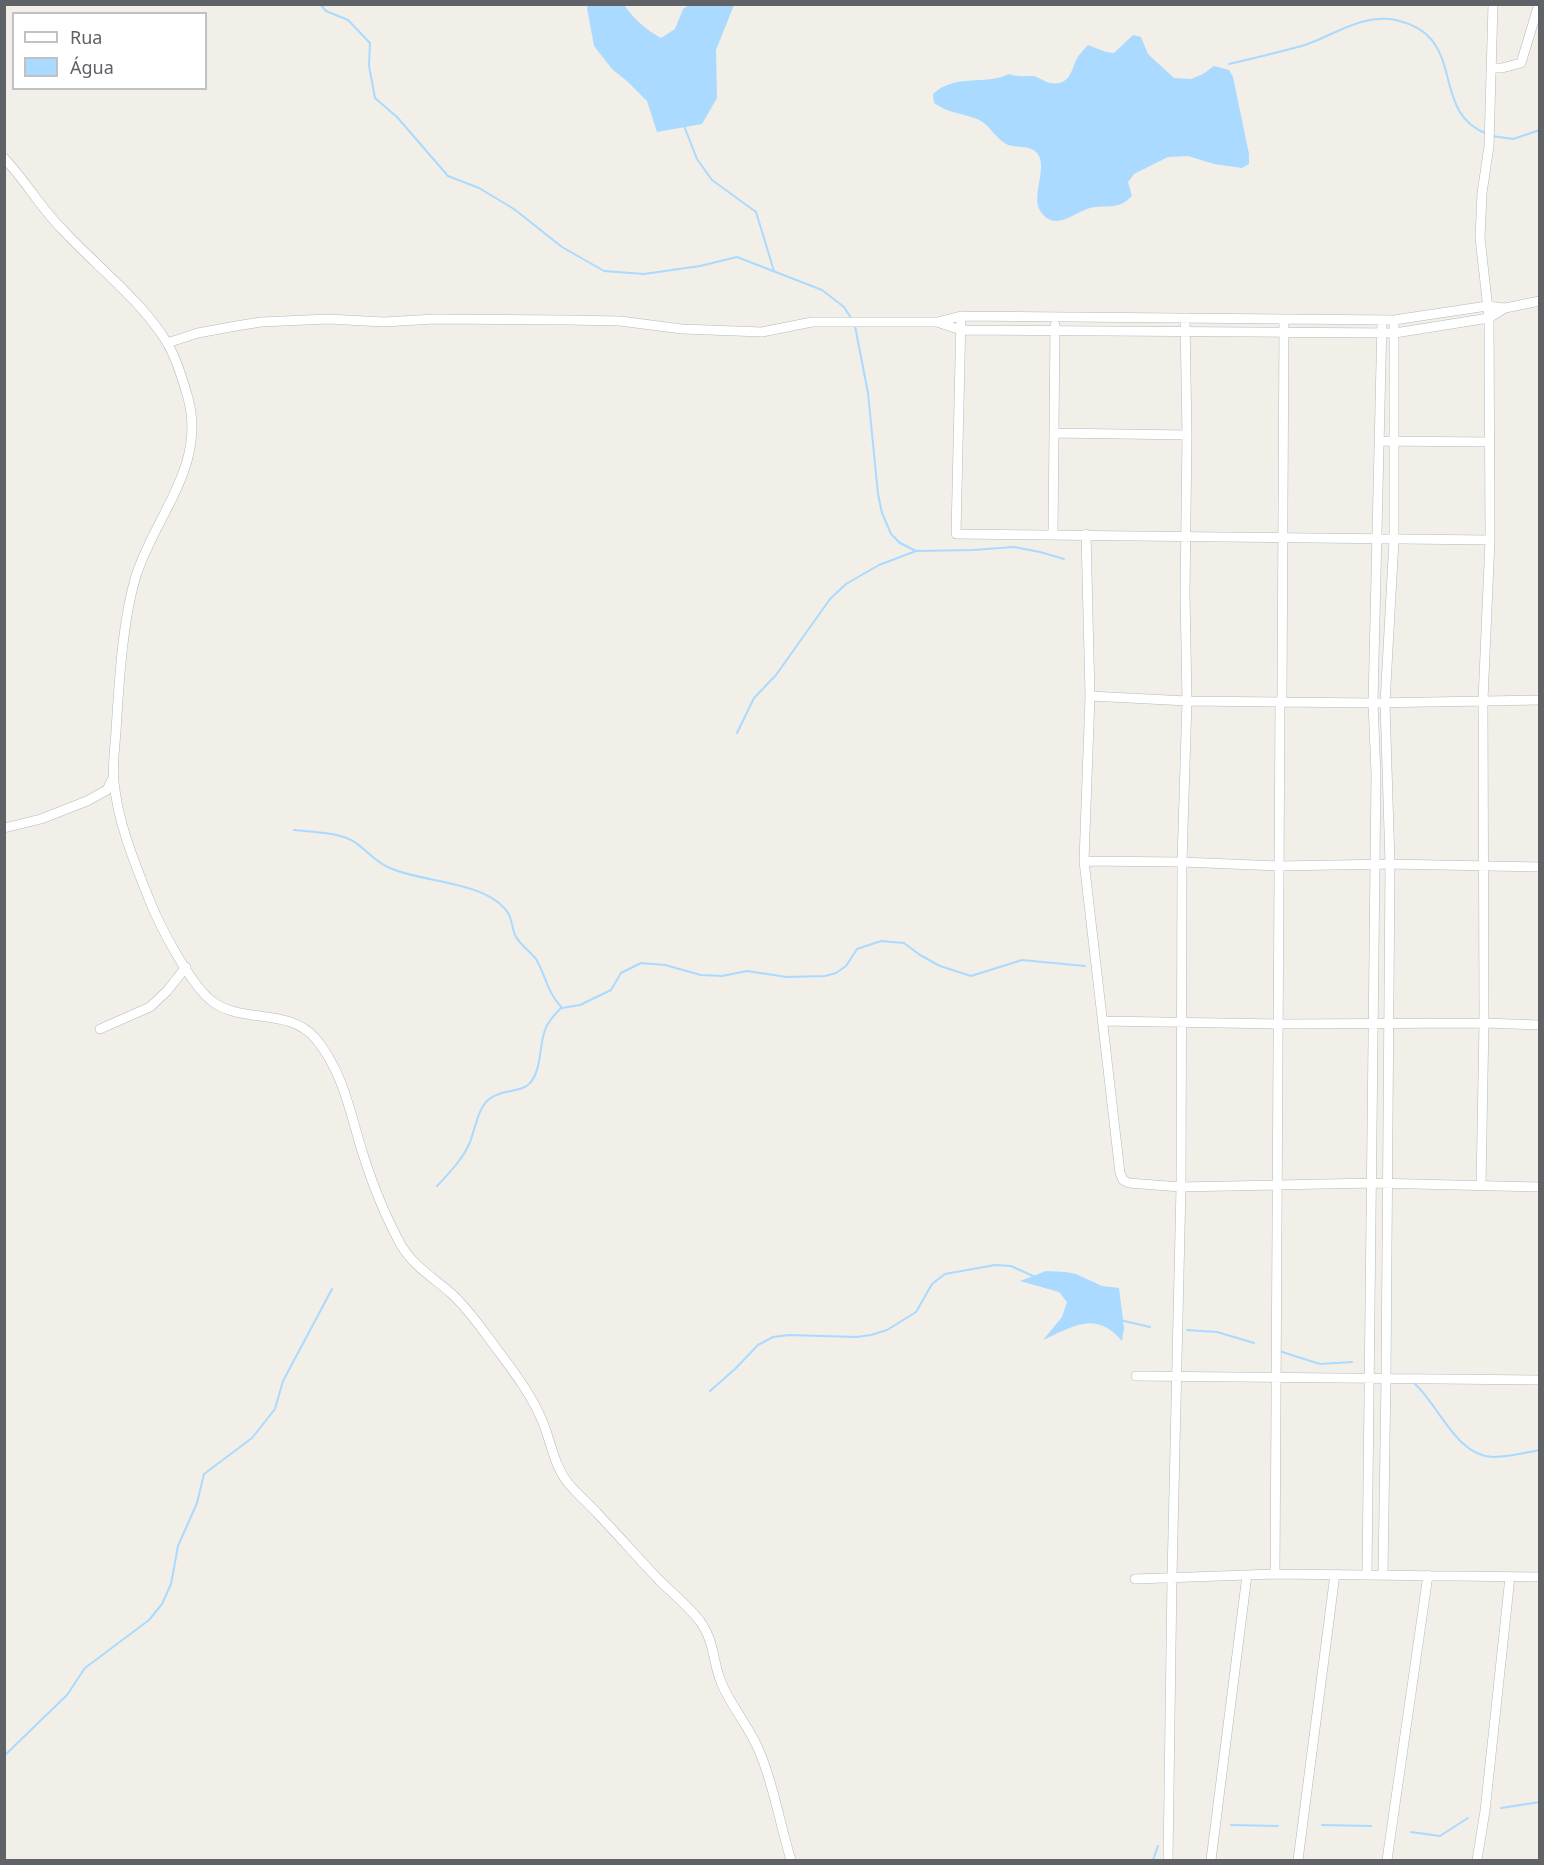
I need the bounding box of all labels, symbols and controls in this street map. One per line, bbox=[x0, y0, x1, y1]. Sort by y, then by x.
legend bbox=[12, 12, 207, 90]
text: Rua bbox=[70, 25, 102, 49]
text: Água bbox=[70, 55, 114, 79]

